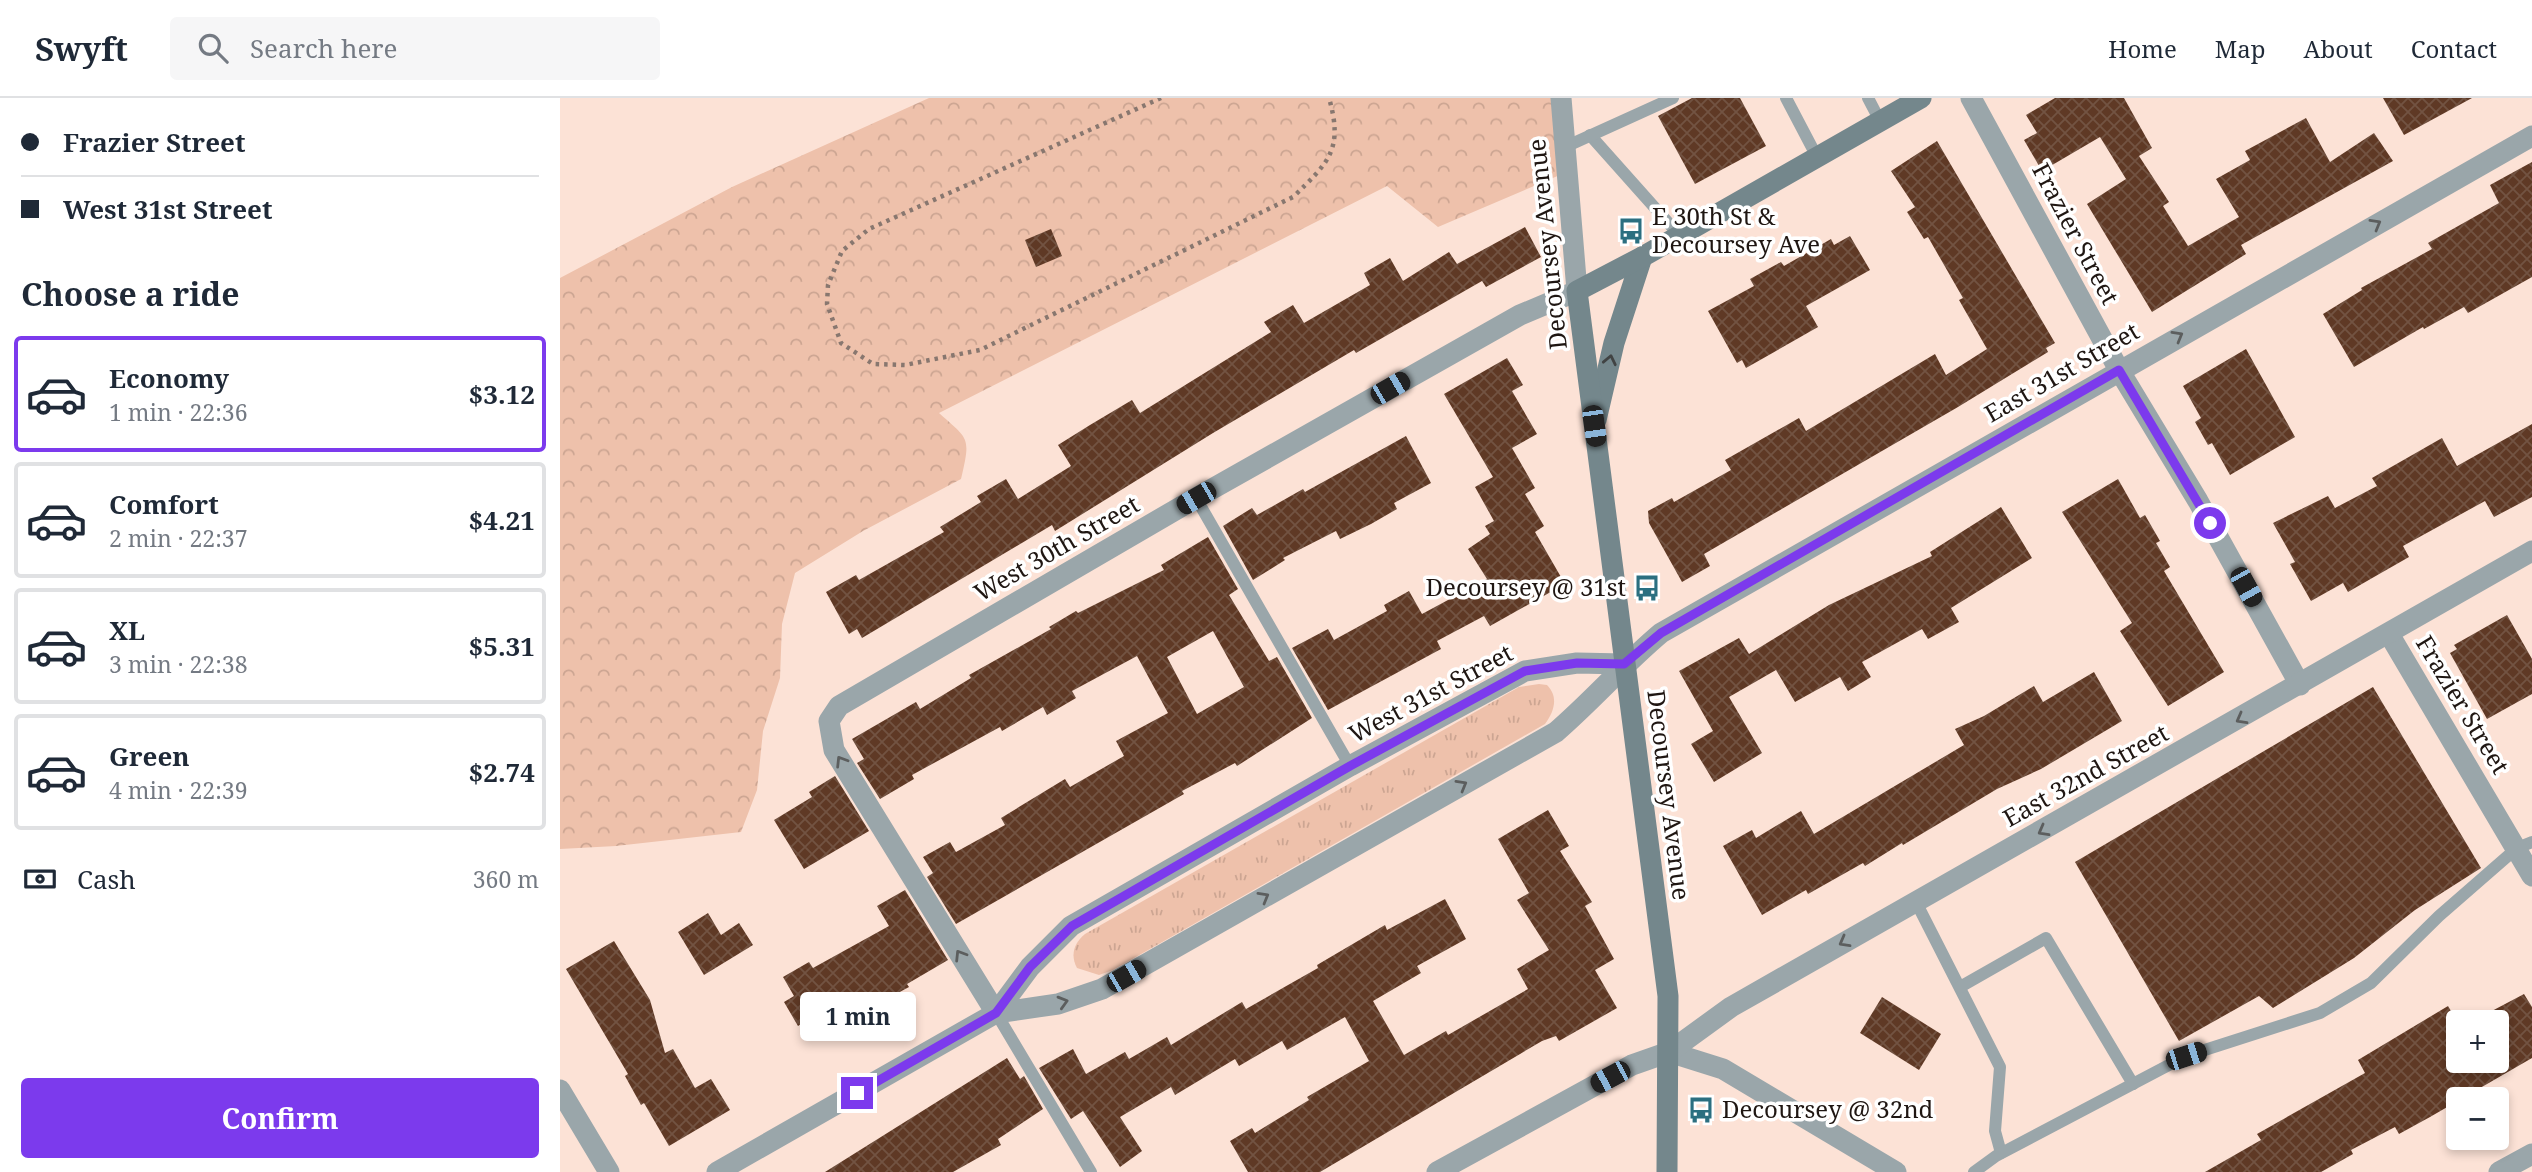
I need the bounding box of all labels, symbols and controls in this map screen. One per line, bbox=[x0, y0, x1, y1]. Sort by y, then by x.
search box bbox=[170, 17, 660, 80]
text: Swyft bbox=[35, 26, 128, 71]
icon: search bbox=[194, 29, 232, 67]
text: Search here bbox=[250, 30, 398, 66]
text: Home bbox=[2108, 32, 2177, 65]
text: Map bbox=[2215, 32, 2266, 65]
text: About bbox=[2304, 32, 2373, 65]
text: Contact bbox=[2411, 32, 2497, 65]
text: Frazier Street bbox=[63, 124, 245, 160]
street label: Decoursey Avenue bbox=[1519, 137, 1574, 351]
street label: Frazier Street bbox=[2025, 157, 2127, 310]
text: West 31st Street bbox=[63, 191, 272, 227]
place label: E 30th St & Decoursey Ave bbox=[1652, 199, 1820, 260]
bus stop icon: E 30th St & Decoursey Ave bbox=[1616, 216, 1646, 246]
one-way arrow bbox=[2369, 219, 2382, 232]
text: Choose a ride bbox=[21, 272, 240, 315]
street label: East 31st Street bbox=[1978, 314, 2145, 429]
one-way arrow bbox=[2171, 331, 2184, 344]
one-way arrow bbox=[1602, 354, 1617, 366]
text: Economy bbox=[109, 360, 229, 396]
icon: car bbox=[25, 363, 88, 426]
car bbox=[1367, 368, 1414, 408]
text: $3.12 bbox=[469, 376, 535, 412]
text: 1 min · 22:36 bbox=[109, 396, 247, 428]
car bbox=[1581, 404, 1608, 448]
car bbox=[1173, 478, 1220, 518]
text: Comfort bbox=[109, 486, 219, 522]
street label: West 30th Street bbox=[968, 487, 1145, 608]
icon: car bbox=[25, 489, 88, 552]
text: $4.21 bbox=[469, 502, 535, 538]
route start bbox=[2194, 507, 2226, 539]
text: 2 min · 22:37 bbox=[109, 522, 247, 554]
car bbox=[2227, 564, 2266, 610]
place label: Decoursey @ 31st bbox=[1426, 570, 1626, 603]
bus stop icon: Decoursey @ 31st bbox=[1632, 573, 1662, 603]
text: XL bbox=[109, 612, 145, 648]
icon: car bbox=[25, 615, 88, 678]
text: $5.31 bbox=[469, 628, 535, 664]
street label: Frazier Street bbox=[2409, 629, 2518, 779]
street label: West 31st Street bbox=[1342, 636, 1518, 750]
text: 3 min · 22:38 bbox=[109, 648, 247, 680]
street label: Decoursey Avenue bbox=[1640, 688, 1699, 902]
one-way arrow bbox=[2235, 711, 2248, 724]
street label: East 32nd Street bbox=[1997, 716, 2174, 834]
text: Green bbox=[109, 738, 190, 774]
icon: car bbox=[25, 741, 88, 804]
text: $2.74 bbox=[469, 754, 535, 790]
one-way arrow bbox=[837, 756, 850, 769]
text: 4 min · 22:39 bbox=[109, 774, 247, 806]
one-way arrow bbox=[1455, 780, 1468, 793]
one-way arrow bbox=[2037, 823, 2050, 836]
icon: cash bbox=[21, 860, 59, 898]
text: Cash bbox=[77, 861, 136, 897]
text: 360 m bbox=[473, 863, 539, 895]
one-way arrow bbox=[1257, 892, 1270, 905]
one-way arrow bbox=[1839, 934, 1852, 947]
one-way arrow bbox=[956, 950, 969, 963]
car bbox=[1103, 956, 1150, 996]
callout: 1 min bbox=[799, 992, 915, 1040]
one-way arrow bbox=[1057, 995, 1069, 1010]
text: 1 min bbox=[825, 1000, 891, 1032]
map controls bbox=[2446, 1010, 2509, 1150]
button: + bbox=[2446, 1010, 2509, 1073]
car bbox=[2163, 1040, 2210, 1072]
car bbox=[1587, 1058, 1634, 1096]
route end bbox=[841, 1077, 873, 1109]
button: Confirm bbox=[21, 1078, 539, 1158]
button: − bbox=[2446, 1087, 2509, 1150]
place label: Decoursey @ 32nd bbox=[1722, 1092, 1934, 1125]
bus stop icon: Decoursey @ 32nd bbox=[1686, 1095, 1716, 1125]

